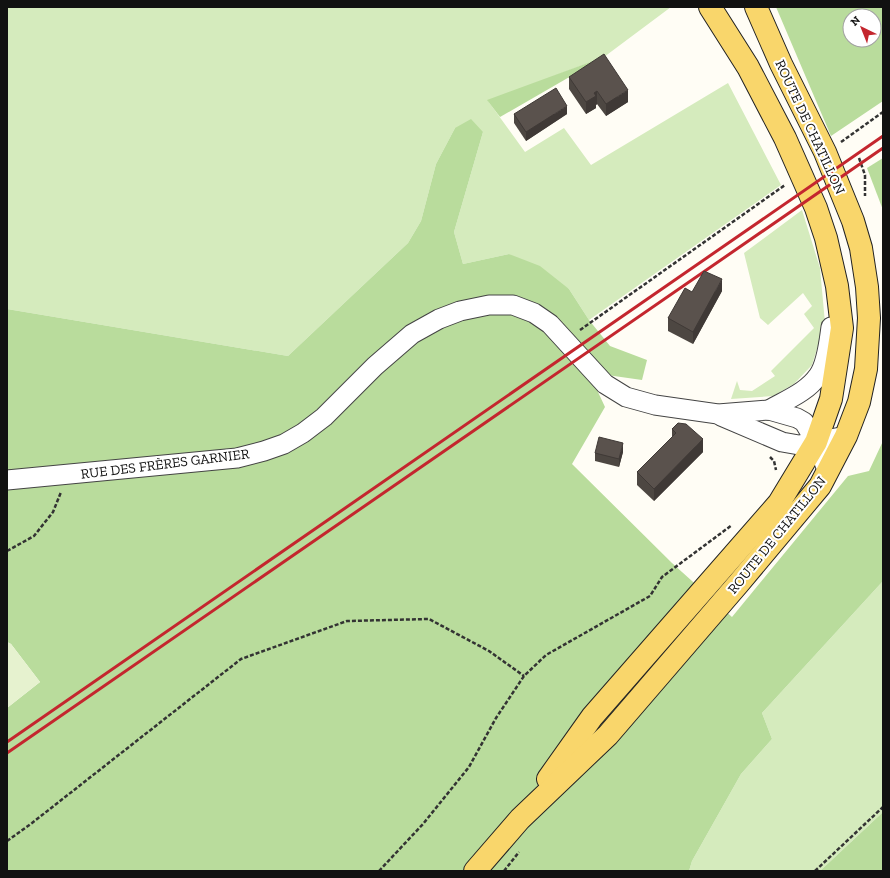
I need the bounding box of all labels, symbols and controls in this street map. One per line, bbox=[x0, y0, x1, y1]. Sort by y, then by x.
north arrow bbox=[842, 8, 882, 48]
text: N bbox=[848, 13, 863, 29]
street label: ROUTE DE CHATILLON bbox=[771, 57, 849, 197]
street label: RUE DES FRÈRES GARNIER bbox=[80, 445, 251, 483]
street label: ROUTE DE CHATILLON bbox=[724, 473, 830, 597]

